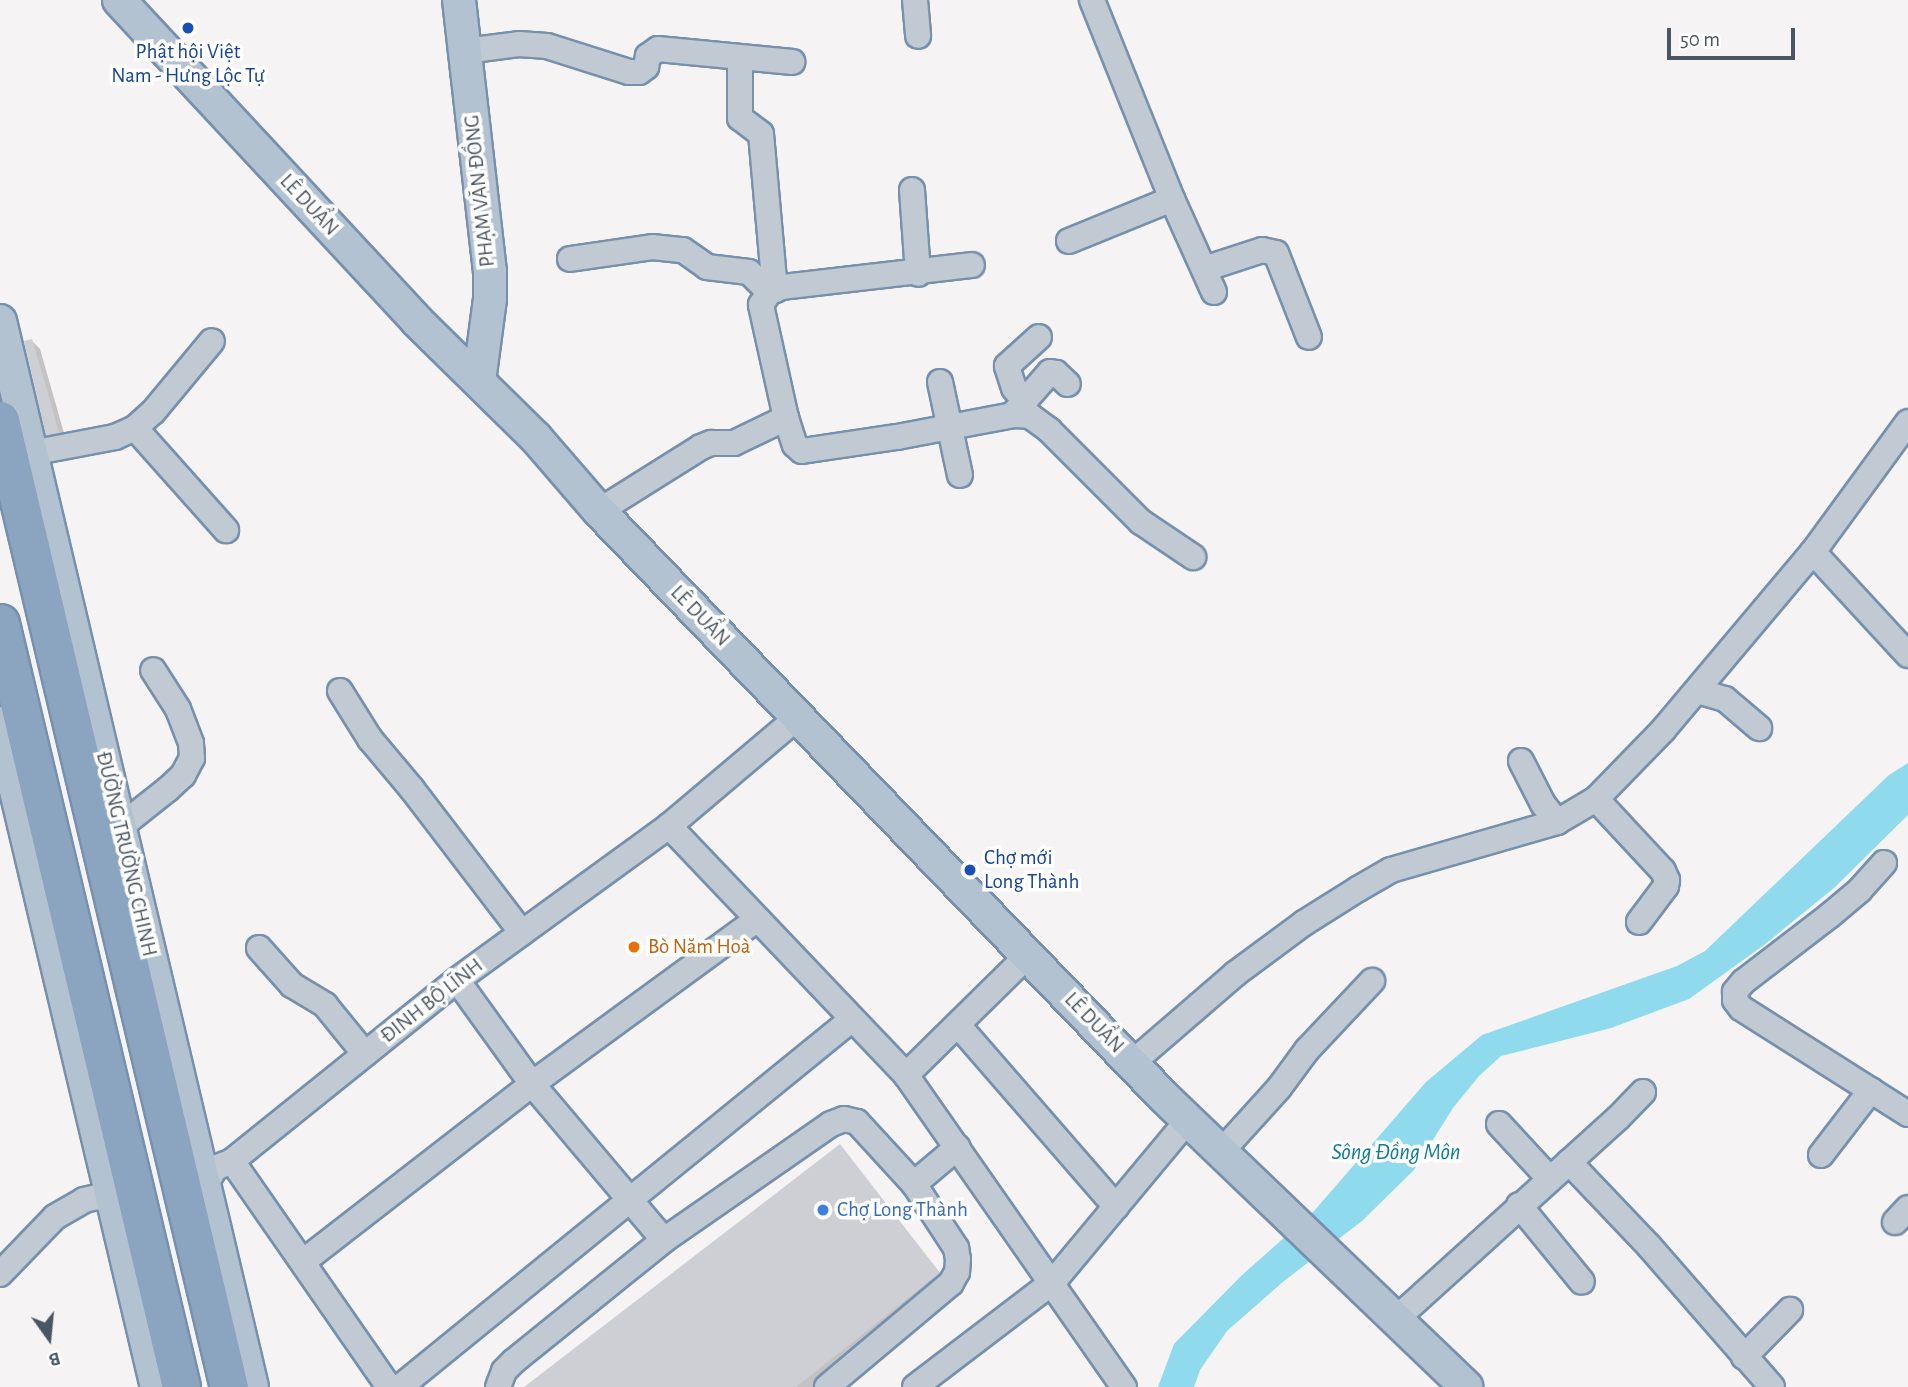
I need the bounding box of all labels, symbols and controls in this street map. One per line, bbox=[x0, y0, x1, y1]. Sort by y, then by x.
scale bar bbox=[1670, 14, 1798, 58]
marker: Phật hội Việt Nam - Hưng Lộc Tự bbox=[180, 20, 196, 36]
text: 50 m bbox=[1680, 29, 1720, 50]
place label: Phật hội Việt Nam - Hưng Lộc Tự bbox=[111, 39, 265, 89]
street label: PHẠM VĂN ĐỒNG bbox=[459, 114, 501, 268]
street label: LÊ DUẨN bbox=[274, 169, 344, 241]
street label: LÊ DUẨN bbox=[665, 580, 735, 652]
street label: ĐƯỜNG TRƯỜNG CHINH bbox=[90, 749, 162, 959]
place label: Chợ mới Long Thành bbox=[984, 845, 1079, 895]
marker: Chợ mới Long Thành bbox=[962, 862, 978, 878]
place label: Bò Năm Hoà bbox=[648, 934, 750, 960]
marker: Bò Năm Hoà bbox=[626, 939, 642, 955]
street label: ĐINH BỘ LĨNH bbox=[376, 953, 488, 1049]
street label: LÊ DUẨN bbox=[1059, 987, 1129, 1059]
water label: Sông Đồng Môn bbox=[1331, 1139, 1461, 1167]
place label: Chợ Long Thành bbox=[837, 1197, 968, 1223]
marker: Chợ Long Thành bbox=[815, 1202, 831, 1218]
north arrow bbox=[14, 1303, 84, 1373]
text: B bbox=[47, 1348, 62, 1369]

